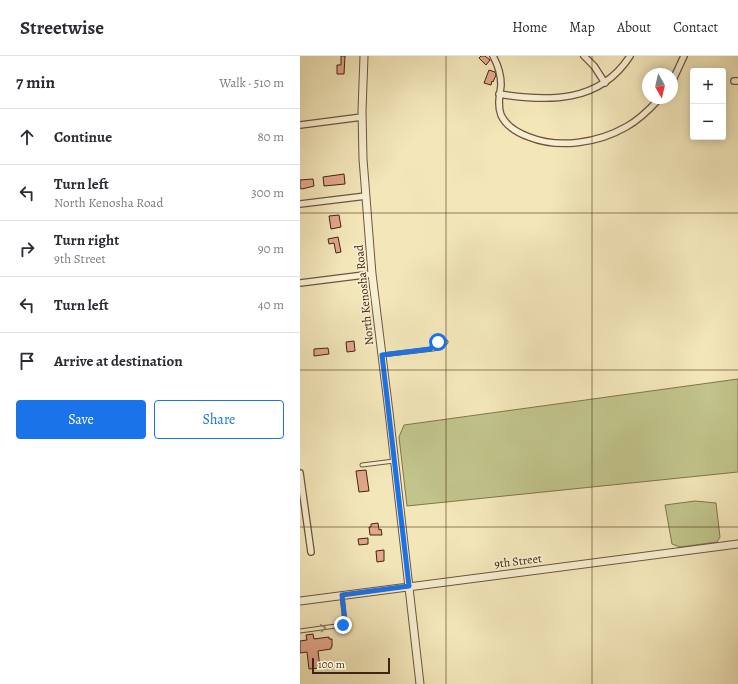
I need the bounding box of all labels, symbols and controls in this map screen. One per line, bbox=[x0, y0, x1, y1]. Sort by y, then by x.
text: Streetwise bbox=[20, 15, 104, 41]
text: Home bbox=[512, 18, 547, 37]
text: Map bbox=[569, 18, 595, 37]
text: About bbox=[617, 18, 651, 37]
text: Contact bbox=[673, 18, 718, 37]
north arrow bbox=[642, 68, 678, 104]
map controls bbox=[690, 68, 726, 140]
button: + bbox=[690, 68, 726, 104]
text: 7 min bbox=[16, 71, 55, 94]
text: Walk · 510 m bbox=[219, 74, 284, 91]
button: − bbox=[690, 104, 726, 140]
icon: ahead bbox=[16, 126, 38, 148]
text: Continue bbox=[54, 127, 112, 147]
text: 80 m bbox=[257, 128, 284, 145]
text: Turn left bbox=[54, 174, 109, 194]
icon: left bbox=[16, 182, 38, 204]
text: 300 m bbox=[251, 184, 284, 201]
text: North Kenosha Road bbox=[54, 194, 163, 211]
text: Turn right bbox=[54, 230, 119, 250]
icon: right bbox=[16, 238, 38, 260]
text: 90 m bbox=[258, 240, 284, 257]
street label: North Kenosha Road bbox=[351, 243, 377, 346]
text: 9th Street bbox=[54, 250, 106, 267]
icon: left bbox=[16, 294, 38, 316]
text: Turn left bbox=[54, 295, 109, 315]
text: 40 m bbox=[258, 296, 284, 313]
route start bbox=[429, 333, 447, 351]
icon: arrive bbox=[16, 350, 38, 372]
text: Arrive at destination bbox=[54, 351, 183, 371]
button: Save bbox=[16, 400, 146, 439]
button: Share bbox=[154, 400, 284, 439]
street label: 9th Street bbox=[493, 550, 543, 572]
route end bbox=[334, 616, 352, 634]
one-way arrow bbox=[320, 624, 326, 633]
scale bar bbox=[312, 656, 390, 675]
text: 100 m bbox=[318, 657, 345, 672]

